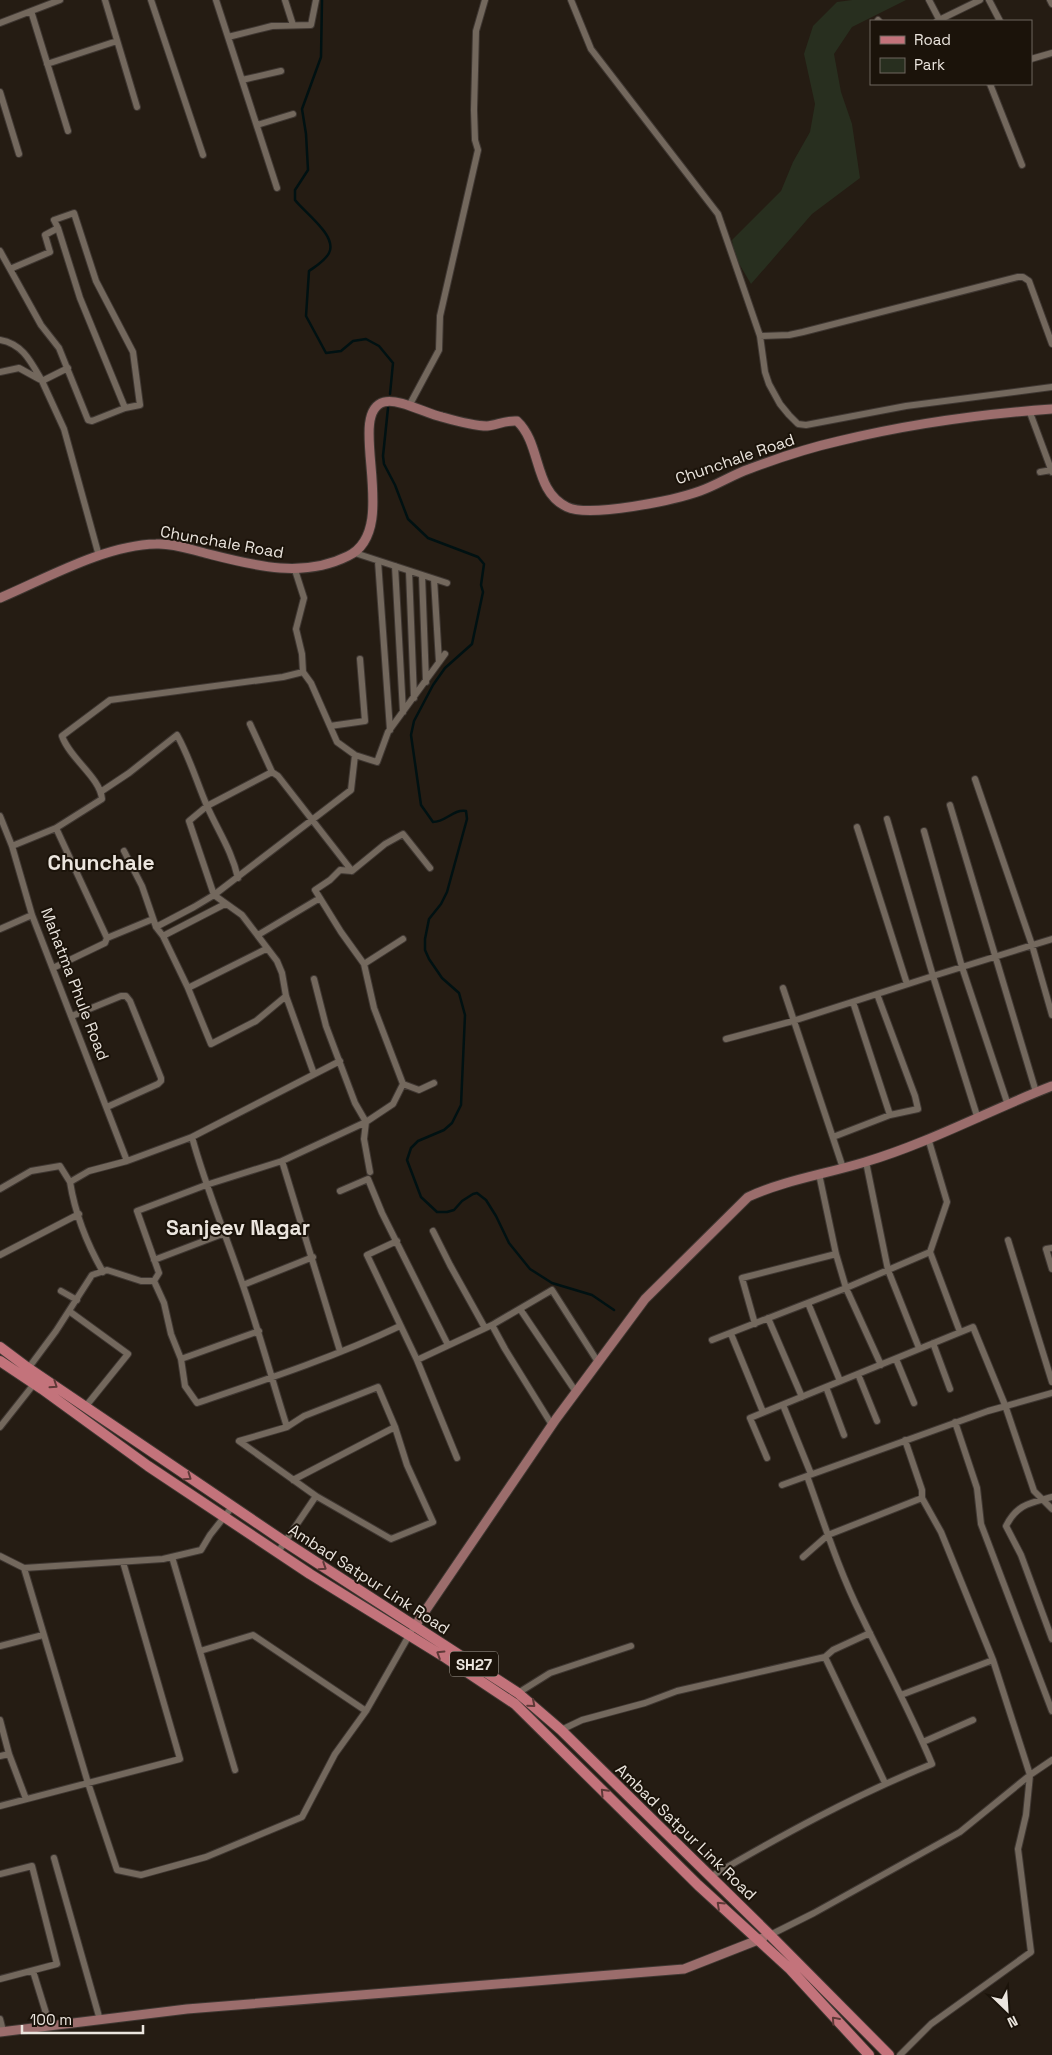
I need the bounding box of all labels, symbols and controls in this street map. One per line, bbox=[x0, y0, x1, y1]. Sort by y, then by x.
legend bbox=[870, 20, 1032, 85]
text: Road bbox=[914, 30, 951, 49]
text: Park bbox=[914, 55, 945, 74]
street label: Chunchale Road bbox=[673, 429, 797, 489]
street label: Chunchale Road bbox=[159, 521, 285, 563]
district label: Chunchale bbox=[47, 849, 155, 876]
street label: Mahatma Phule Road bbox=[36, 905, 114, 1063]
district label: Sanjeev Nagar bbox=[166, 1214, 310, 1241]
one-way arrow bbox=[49, 1379, 58, 1388]
one-way arrow bbox=[182, 1471, 192, 1480]
street label: Ambad Satpur Link Road bbox=[284, 1519, 454, 1639]
one-way arrow bbox=[318, 1561, 327, 1570]
one-way arrow bbox=[436, 1651, 445, 1661]
road number: SH27 bbox=[450, 1652, 498, 1676]
one-way arrow bbox=[526, 1699, 535, 1708]
street label: Ambad Satpur Link Road bbox=[611, 1759, 761, 1905]
one-way arrow bbox=[601, 1789, 610, 1798]
one-way arrow bbox=[717, 1902, 726, 1911]
north arrow bbox=[982, 1985, 1032, 2035]
scale bar bbox=[22, 2002, 144, 2034]
text: 100 m bbox=[30, 2010, 72, 2029]
text: N bbox=[1004, 2012, 1021, 2032]
one-way arrow bbox=[832, 2016, 841, 2025]

